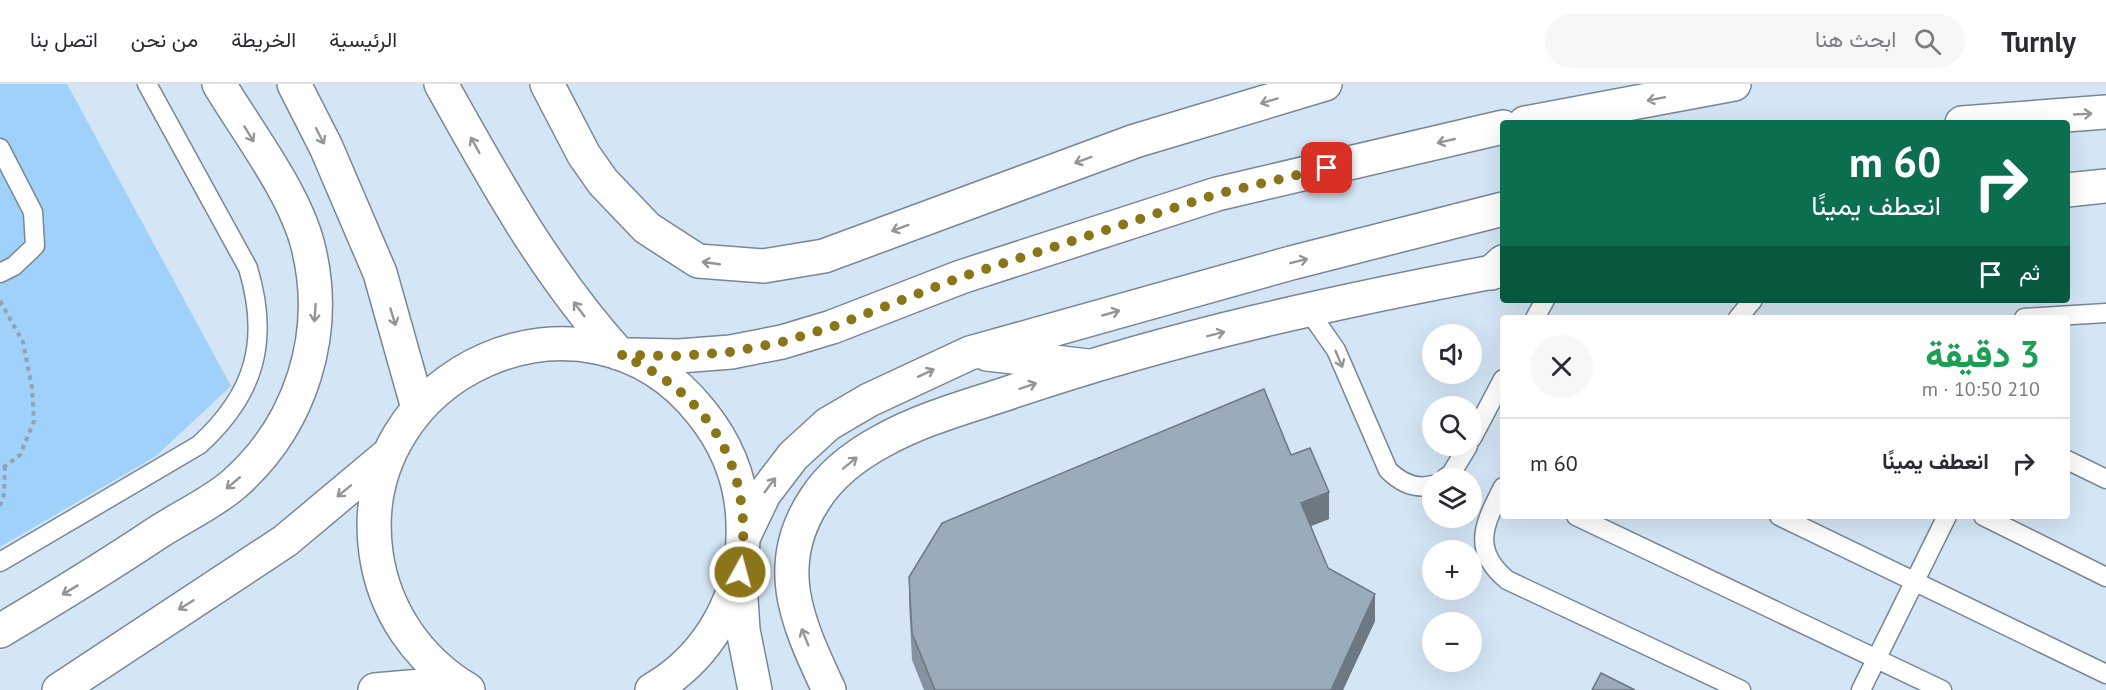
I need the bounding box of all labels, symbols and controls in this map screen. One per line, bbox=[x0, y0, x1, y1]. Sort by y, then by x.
search box bbox=[1545, 14, 1965, 68]
text: Turnly bbox=[2001, 23, 2076, 60]
text: ابحث هنا bbox=[1815, 25, 1896, 53]
icon: search bbox=[1911, 25, 1944, 58]
text: اتصل بنا bbox=[30, 26, 98, 53]
text: من نحن bbox=[131, 26, 198, 53]
text: الخريطة bbox=[231, 26, 296, 53]
text: الرئيسية bbox=[329, 26, 397, 53]
one-way arrow bbox=[1647, 94, 1666, 105]
one-way arrow bbox=[1260, 96, 1279, 107]
one-way arrow bbox=[2073, 108, 2093, 119]
one-way arrow bbox=[244, 125, 256, 142]
one-way arrow bbox=[315, 127, 326, 145]
text: 60 m bbox=[1849, 134, 1941, 189]
one-way arrow bbox=[1437, 135, 1456, 147]
one-way arrow bbox=[469, 137, 481, 154]
pin bbox=[1301, 142, 1352, 193]
icon: right bbox=[1962, 144, 2040, 222]
icon: arrive bbox=[1310, 151, 1343, 184]
one-way arrow bbox=[1074, 156, 1093, 167]
text: انعطف يمينًا bbox=[1811, 188, 1941, 222]
one-way arrow bbox=[891, 223, 910, 234]
one-way arrow bbox=[1289, 254, 1308, 266]
one-way arrow bbox=[702, 257, 722, 268]
icon: arrive bbox=[1974, 258, 2007, 291]
text: ثم bbox=[2019, 258, 2040, 286]
one-way arrow bbox=[573, 302, 586, 318]
one-way arrow bbox=[309, 303, 320, 323]
one-way arrow bbox=[388, 307, 399, 326]
one-way arrow bbox=[1101, 307, 1120, 318]
map controls bbox=[1422, 324, 1482, 672]
button: sound bbox=[1422, 324, 1482, 384]
one-way arrow bbox=[1206, 327, 1225, 339]
text: 3 دقيقة bbox=[1925, 330, 2040, 377]
button: close bbox=[1530, 335, 1593, 398]
one-way arrow bbox=[1334, 349, 1345, 368]
one-way arrow bbox=[916, 367, 934, 379]
text: 210 m · 10:50 bbox=[1922, 376, 2040, 402]
one-way arrow bbox=[1018, 380, 1037, 391]
button: search bbox=[1422, 396, 1482, 456]
text: انعطف يمينًا bbox=[1882, 447, 1989, 475]
icon: right bbox=[2007, 447, 2040, 480]
text: 60 m bbox=[1530, 449, 1578, 477]
one-way arrow bbox=[842, 456, 858, 469]
button: layers bbox=[1422, 468, 1482, 528]
one-way arrow bbox=[226, 476, 241, 490]
one-way arrow bbox=[764, 478, 777, 494]
one-way arrow bbox=[336, 485, 352, 498]
position arrow bbox=[708, 540, 772, 604]
button: + bbox=[1422, 540, 1482, 600]
one-way arrow bbox=[62, 584, 79, 596]
one-way arrow bbox=[178, 599, 195, 611]
button: − bbox=[1422, 612, 1482, 672]
one-way arrow bbox=[799, 628, 810, 646]

